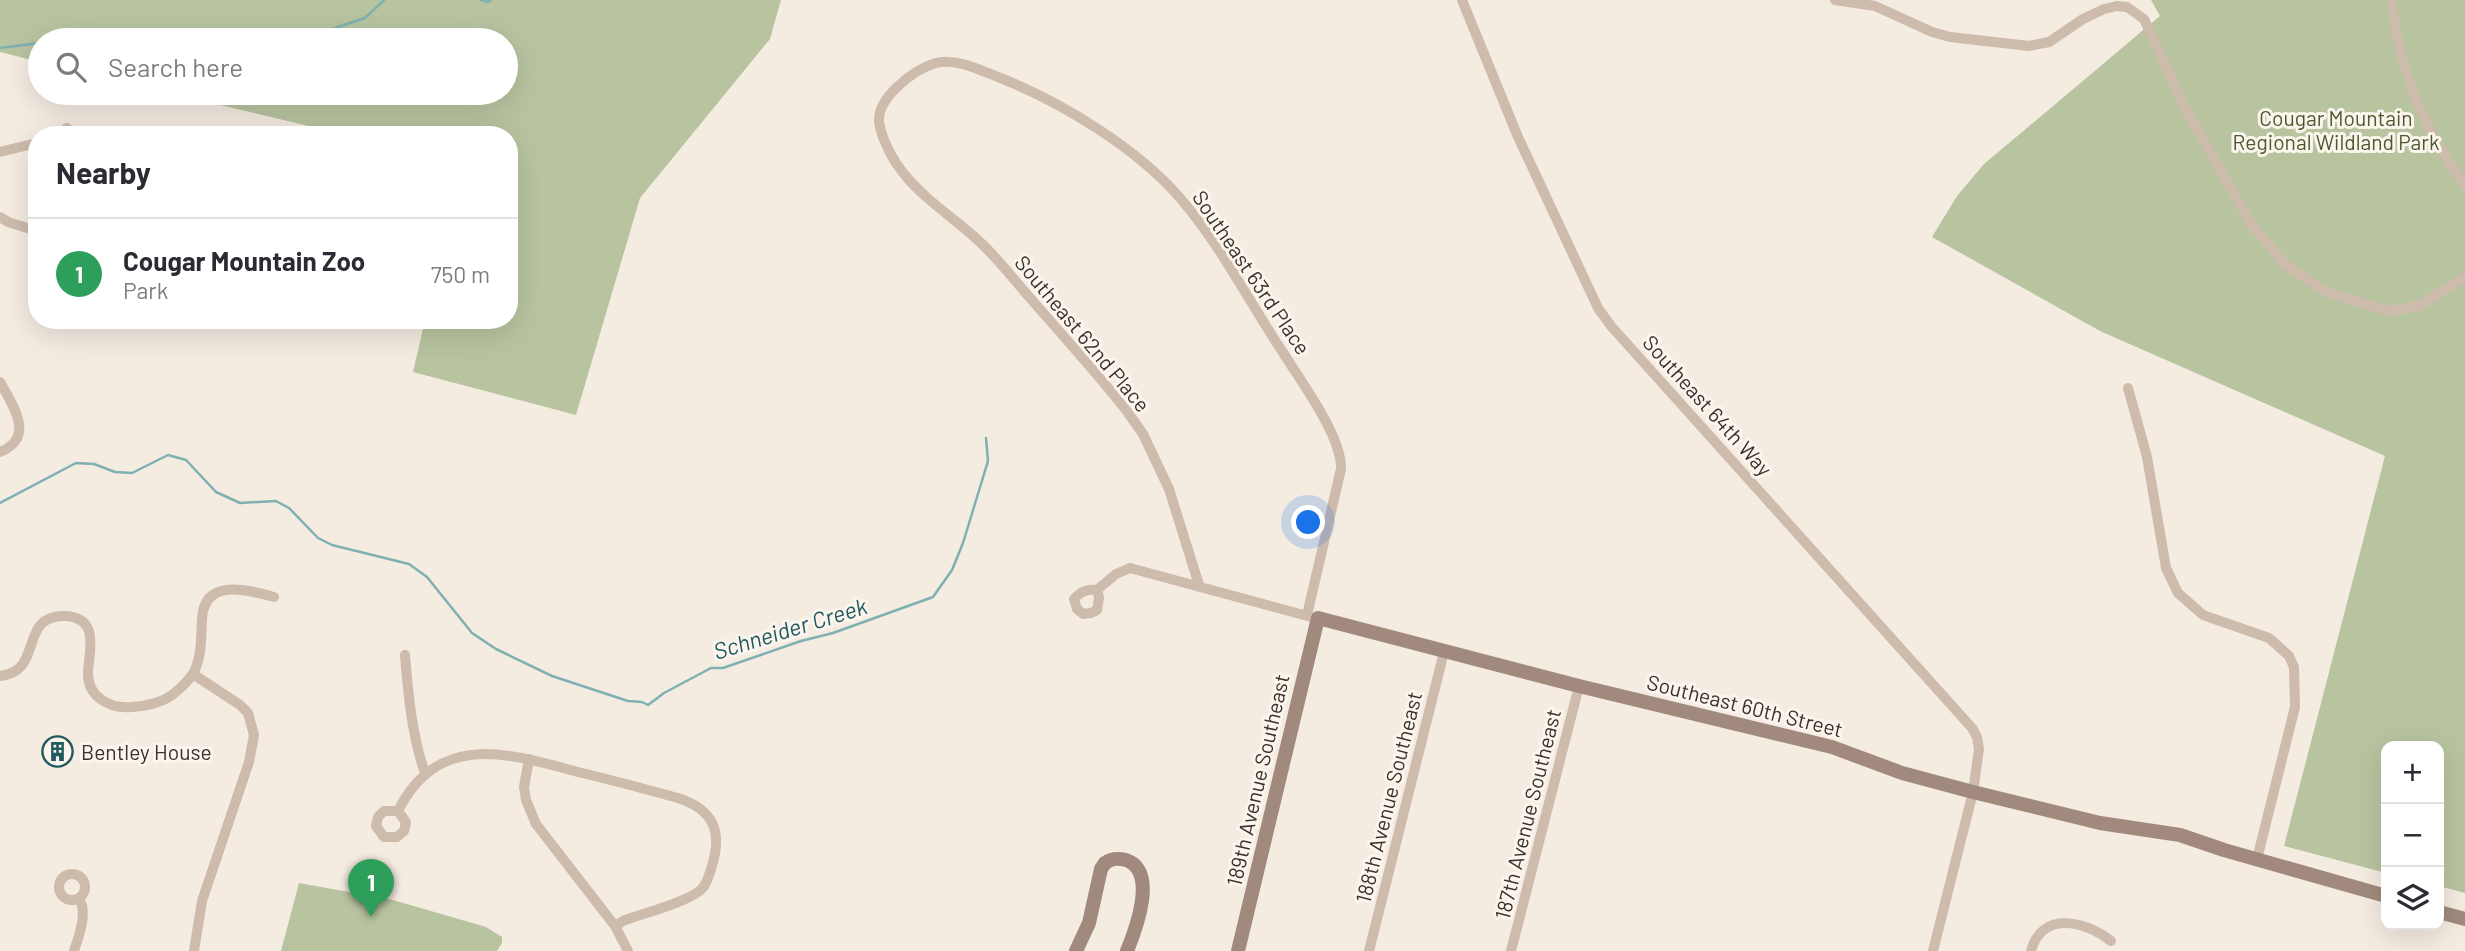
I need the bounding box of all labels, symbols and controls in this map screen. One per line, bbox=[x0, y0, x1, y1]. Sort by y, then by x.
search box bbox=[28, 28, 518, 105]
icon: search bbox=[52, 48, 90, 86]
text: Search here bbox=[108, 51, 243, 82]
park label: Cougar Mountain Regional Wildland Park bbox=[2233, 105, 2439, 154]
text: Nearby bbox=[56, 154, 151, 190]
street label: Southeast 63rd Place bbox=[1188, 185, 1316, 359]
text: Cougar Mountain Zoo bbox=[123, 245, 365, 276]
street label: Southeast 62nd Place bbox=[1010, 250, 1156, 416]
text: 1 bbox=[75, 260, 83, 288]
text: 750 m bbox=[431, 260, 490, 288]
text: Park bbox=[123, 276, 168, 304]
street label: Southeast 64th Way bbox=[1638, 329, 1778, 481]
your location bbox=[1291, 505, 1325, 539]
water label: Schneider Creek bbox=[710, 591, 870, 665]
street label: Southeast 60th Street bbox=[1645, 669, 1845, 741]
street label: 189th Avenue Southeast bbox=[1220, 672, 1294, 888]
street label: 188th Avenue Southeast bbox=[1350, 689, 1426, 905]
street label: 187th Avenue Southeast bbox=[1489, 706, 1565, 922]
building icon: Bentley House bbox=[41, 734, 75, 768]
place label: Bentley House bbox=[81, 739, 212, 764]
map controls bbox=[2381, 741, 2444, 930]
button: + bbox=[2381, 741, 2444, 804]
button: − bbox=[2381, 804, 2444, 867]
pin: 1 bbox=[348, 859, 394, 917]
button: layers bbox=[2381, 867, 2444, 930]

